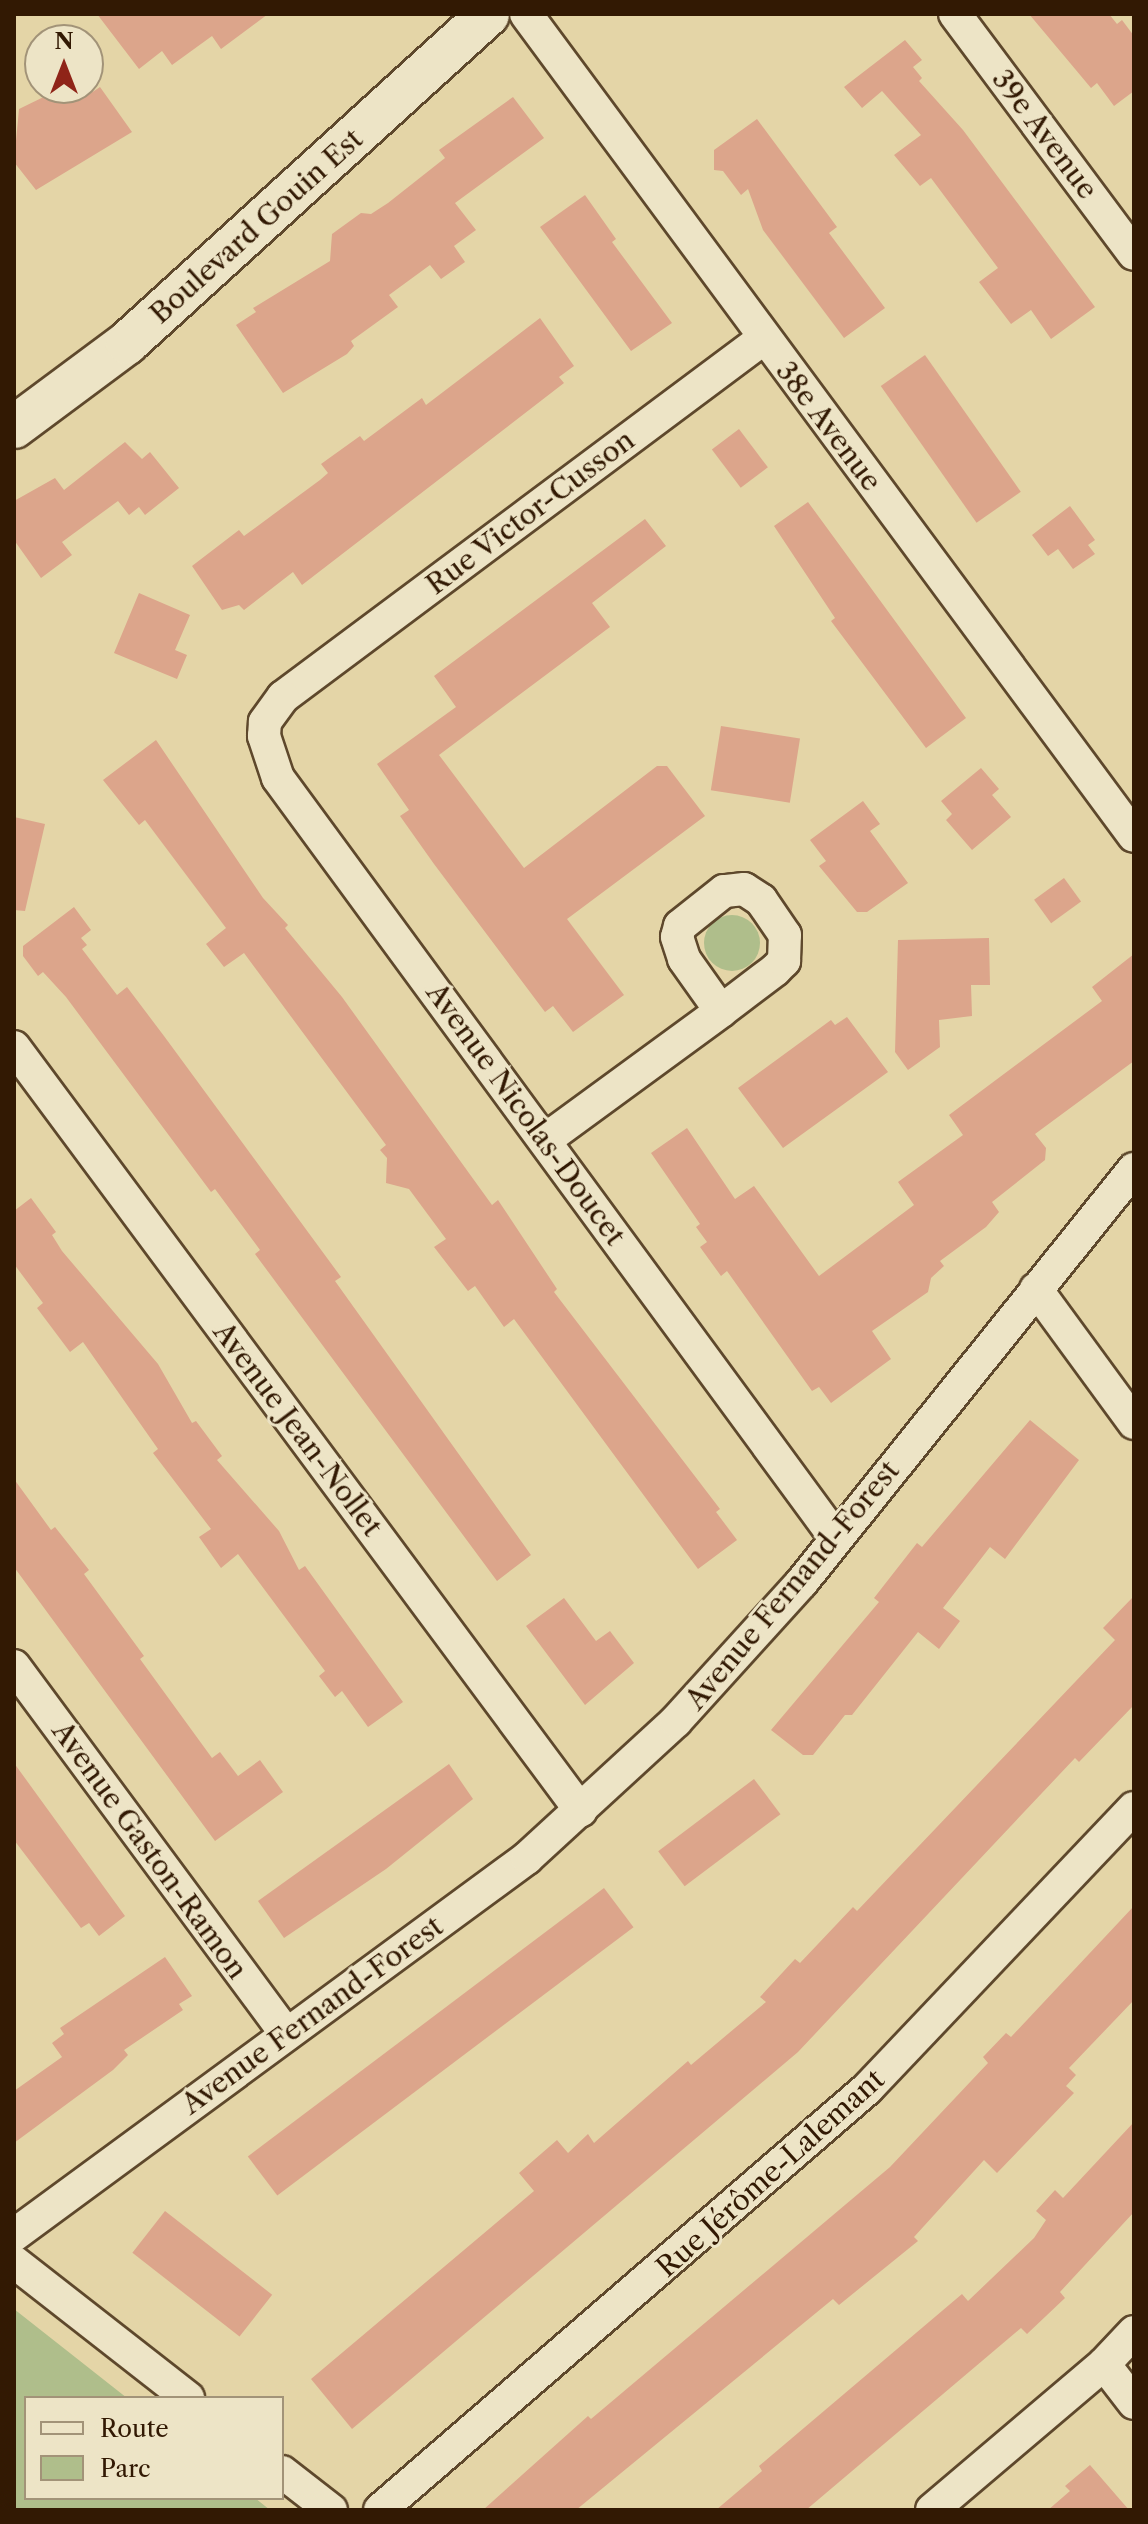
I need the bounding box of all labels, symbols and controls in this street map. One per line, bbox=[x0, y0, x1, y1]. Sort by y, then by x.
north arrow bbox=[24, 24, 104, 104]
text: N bbox=[54, 28, 74, 55]
street label: 39e Avenue bbox=[985, 62, 1105, 206]
street label: Boulevard Gouin Est bbox=[143, 122, 369, 330]
street label: 38e Avenue bbox=[769, 354, 889, 498]
street label: Rue Victor-Cusson bbox=[419, 423, 641, 601]
street label: Avenue Nicolas-Doucet bbox=[420, 976, 632, 1252]
street label: Avenue Jean-Nollet bbox=[207, 1316, 389, 1542]
street label: Avenue Fernand-Forest bbox=[678, 1454, 906, 1716]
street label: Avenue Gaston-Ramon bbox=[45, 1715, 255, 1985]
street label: Avenue Fernand-Forest bbox=[175, 1909, 449, 2121]
street label: Rue Jérôme-Lalemant bbox=[649, 2062, 891, 2284]
legend bbox=[24, 2396, 284, 2500]
text: Route bbox=[100, 2414, 169, 2443]
text: Parc bbox=[100, 2454, 151, 2483]

